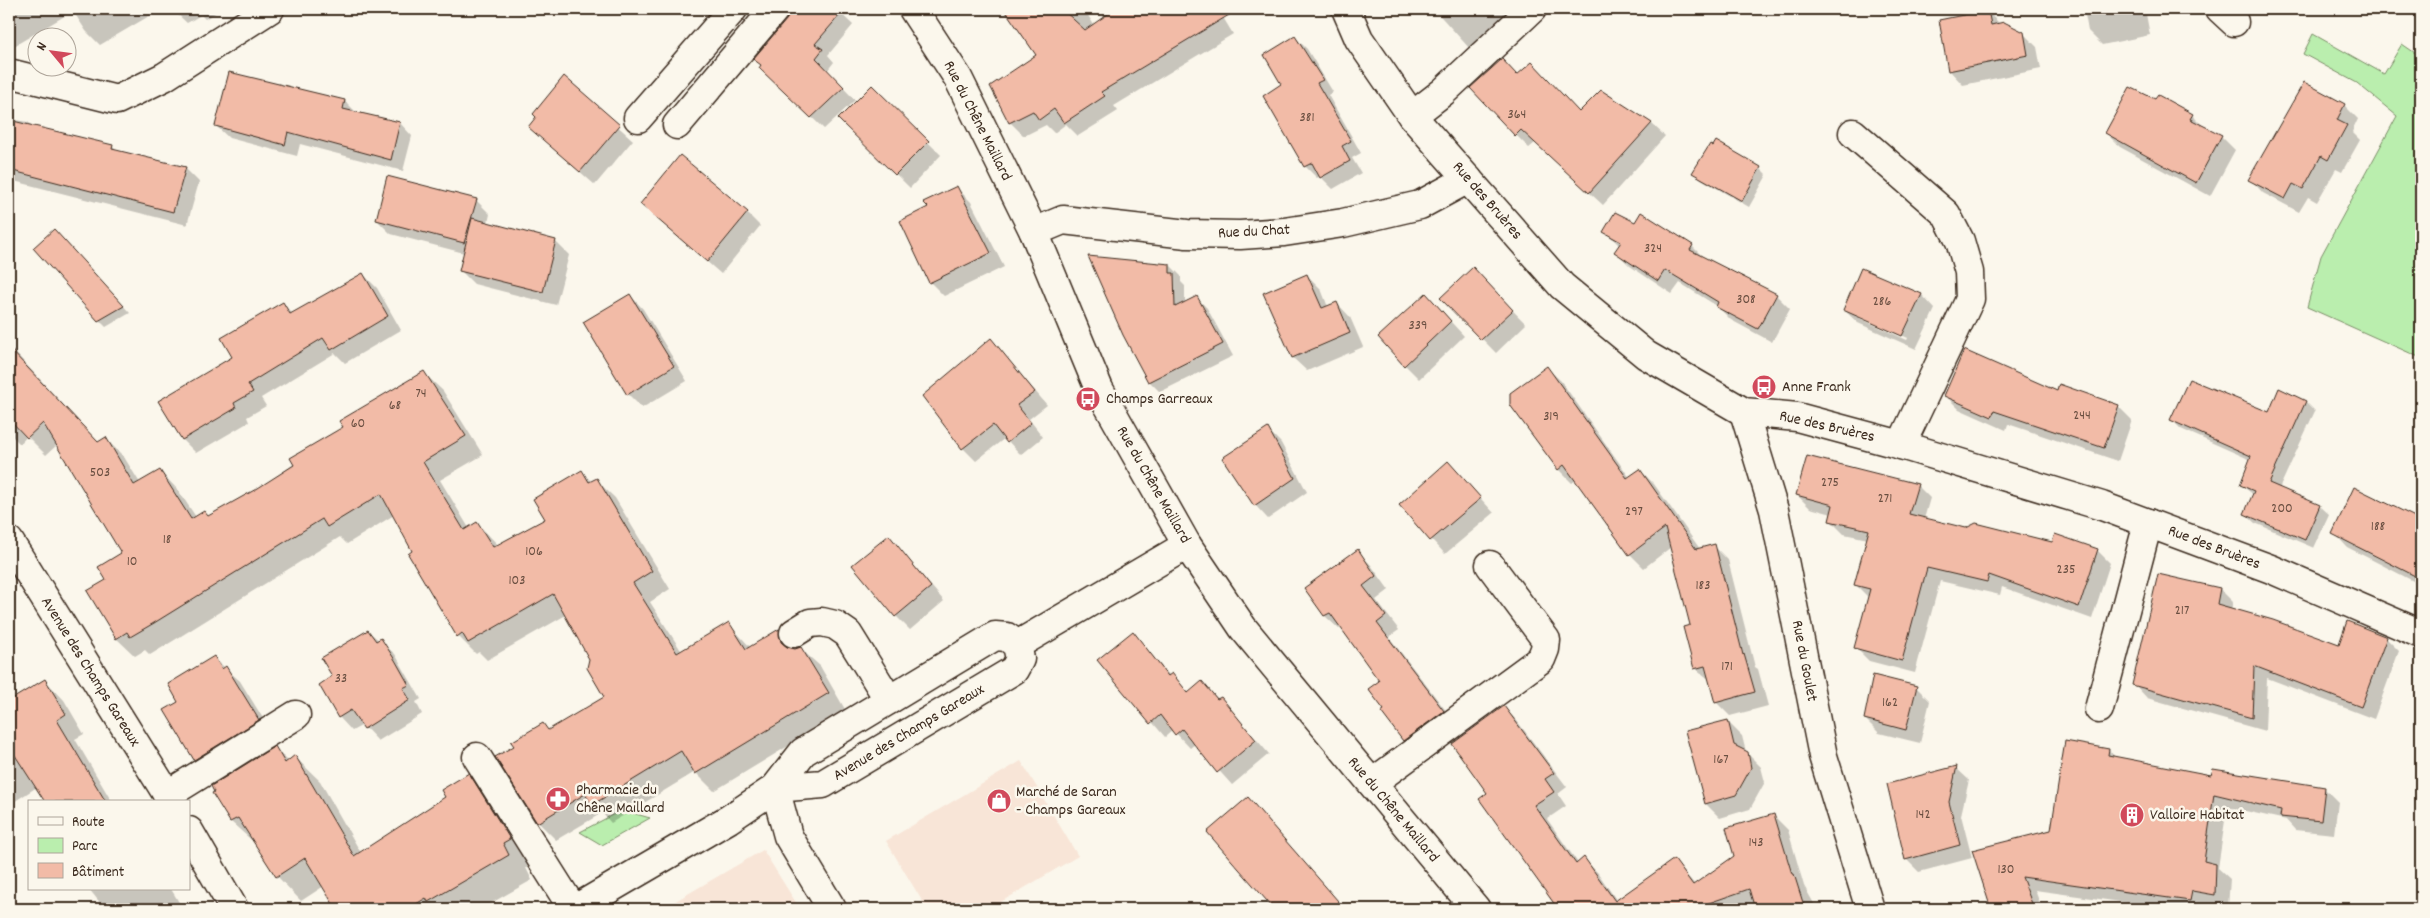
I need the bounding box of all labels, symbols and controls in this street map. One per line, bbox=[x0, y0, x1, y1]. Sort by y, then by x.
north arrow bbox=[28, 28, 78, 78]
text: N bbox=[32, 39, 53, 55]
street label: Rue du Chêne Maillard bbox=[937, 57, 1017, 185]
house number: 364 bbox=[1508, 105, 1526, 125]
house number: 381 bbox=[1300, 108, 1314, 128]
street label: Rue des Bruères bbox=[1446, 157, 1528, 245]
street label: Rue du Chat bbox=[1217, 219, 1291, 245]
house number: 324 bbox=[1644, 239, 1662, 259]
house number: 308 bbox=[1736, 290, 1756, 310]
house number: 286 bbox=[1873, 292, 1891, 312]
house number: 339 bbox=[1409, 316, 1427, 336]
bus stop icon: Anne Frank bbox=[1751, 374, 1777, 400]
place label: Anne Frank bbox=[1782, 376, 1851, 399]
house number: 74 bbox=[415, 384, 427, 404]
bus stop icon: Champs Garreaux bbox=[1075, 386, 1101, 412]
place label: Champs Garreaux bbox=[1106, 388, 1212, 411]
house number: 68 bbox=[389, 396, 402, 416]
street label: Rue des Bruères bbox=[1777, 405, 1877, 449]
house number: 244 bbox=[2073, 406, 2091, 426]
house number: 319 bbox=[1543, 407, 1559, 427]
house number: 60 bbox=[351, 414, 365, 434]
street label: Rue du Chêne Maillard bbox=[1110, 422, 1196, 548]
house number: 503 bbox=[90, 463, 110, 483]
house number: 275 bbox=[1821, 473, 1839, 493]
house number: 271 bbox=[1878, 489, 1892, 509]
house number: 200 bbox=[2271, 499, 2293, 519]
house number: 297 bbox=[1625, 502, 1643, 522]
house number: 188 bbox=[2371, 517, 2386, 537]
street label: Rue des Bruères bbox=[2164, 520, 2264, 576]
house number: 18 bbox=[163, 530, 172, 550]
house number: 106 bbox=[525, 542, 543, 562]
house number: 10 bbox=[127, 552, 137, 572]
house number: 235 bbox=[2057, 560, 2075, 580]
house number: 103 bbox=[509, 571, 525, 591]
house number: 183 bbox=[1696, 576, 1710, 596]
street label: Avenue des Champs Gareaux bbox=[34, 593, 146, 751]
house number: 217 bbox=[2175, 601, 2189, 621]
street label: Rue du Goulet bbox=[1785, 618, 1823, 704]
house number: 171 bbox=[1721, 657, 1733, 677]
house number: 33 bbox=[335, 669, 347, 689]
street label: Avenue des Champs Gareaux bbox=[829, 679, 989, 787]
house number: 162 bbox=[1882, 693, 1898, 713]
house number: 167 bbox=[1713, 750, 1729, 770]
street label: Rue du Chêne Maillard bbox=[1342, 752, 1444, 868]
place label: Pharmacie du Chêne Maillard bbox=[576, 779, 665, 820]
place label: Marché de Saran - Champs Gareaux bbox=[1016, 781, 1126, 822]
pharmacy icon: Pharmacie du Chêne Maillard bbox=[545, 786, 571, 812]
shop icon: Marché de Saran - Champs Gareaux bbox=[986, 788, 1012, 814]
legend bbox=[28, 800, 190, 890]
building icon: Valloire Habitat bbox=[2119, 802, 2145, 828]
place label: Valloire Habitat bbox=[2150, 804, 2244, 827]
house number: 142 bbox=[1916, 805, 1931, 825]
text: Route bbox=[72, 812, 105, 834]
house number: 143 bbox=[1748, 833, 1764, 853]
text: Parc bbox=[72, 836, 97, 858]
house number: 130 bbox=[1998, 860, 2014, 880]
text: Bâtiment bbox=[72, 862, 125, 884]

